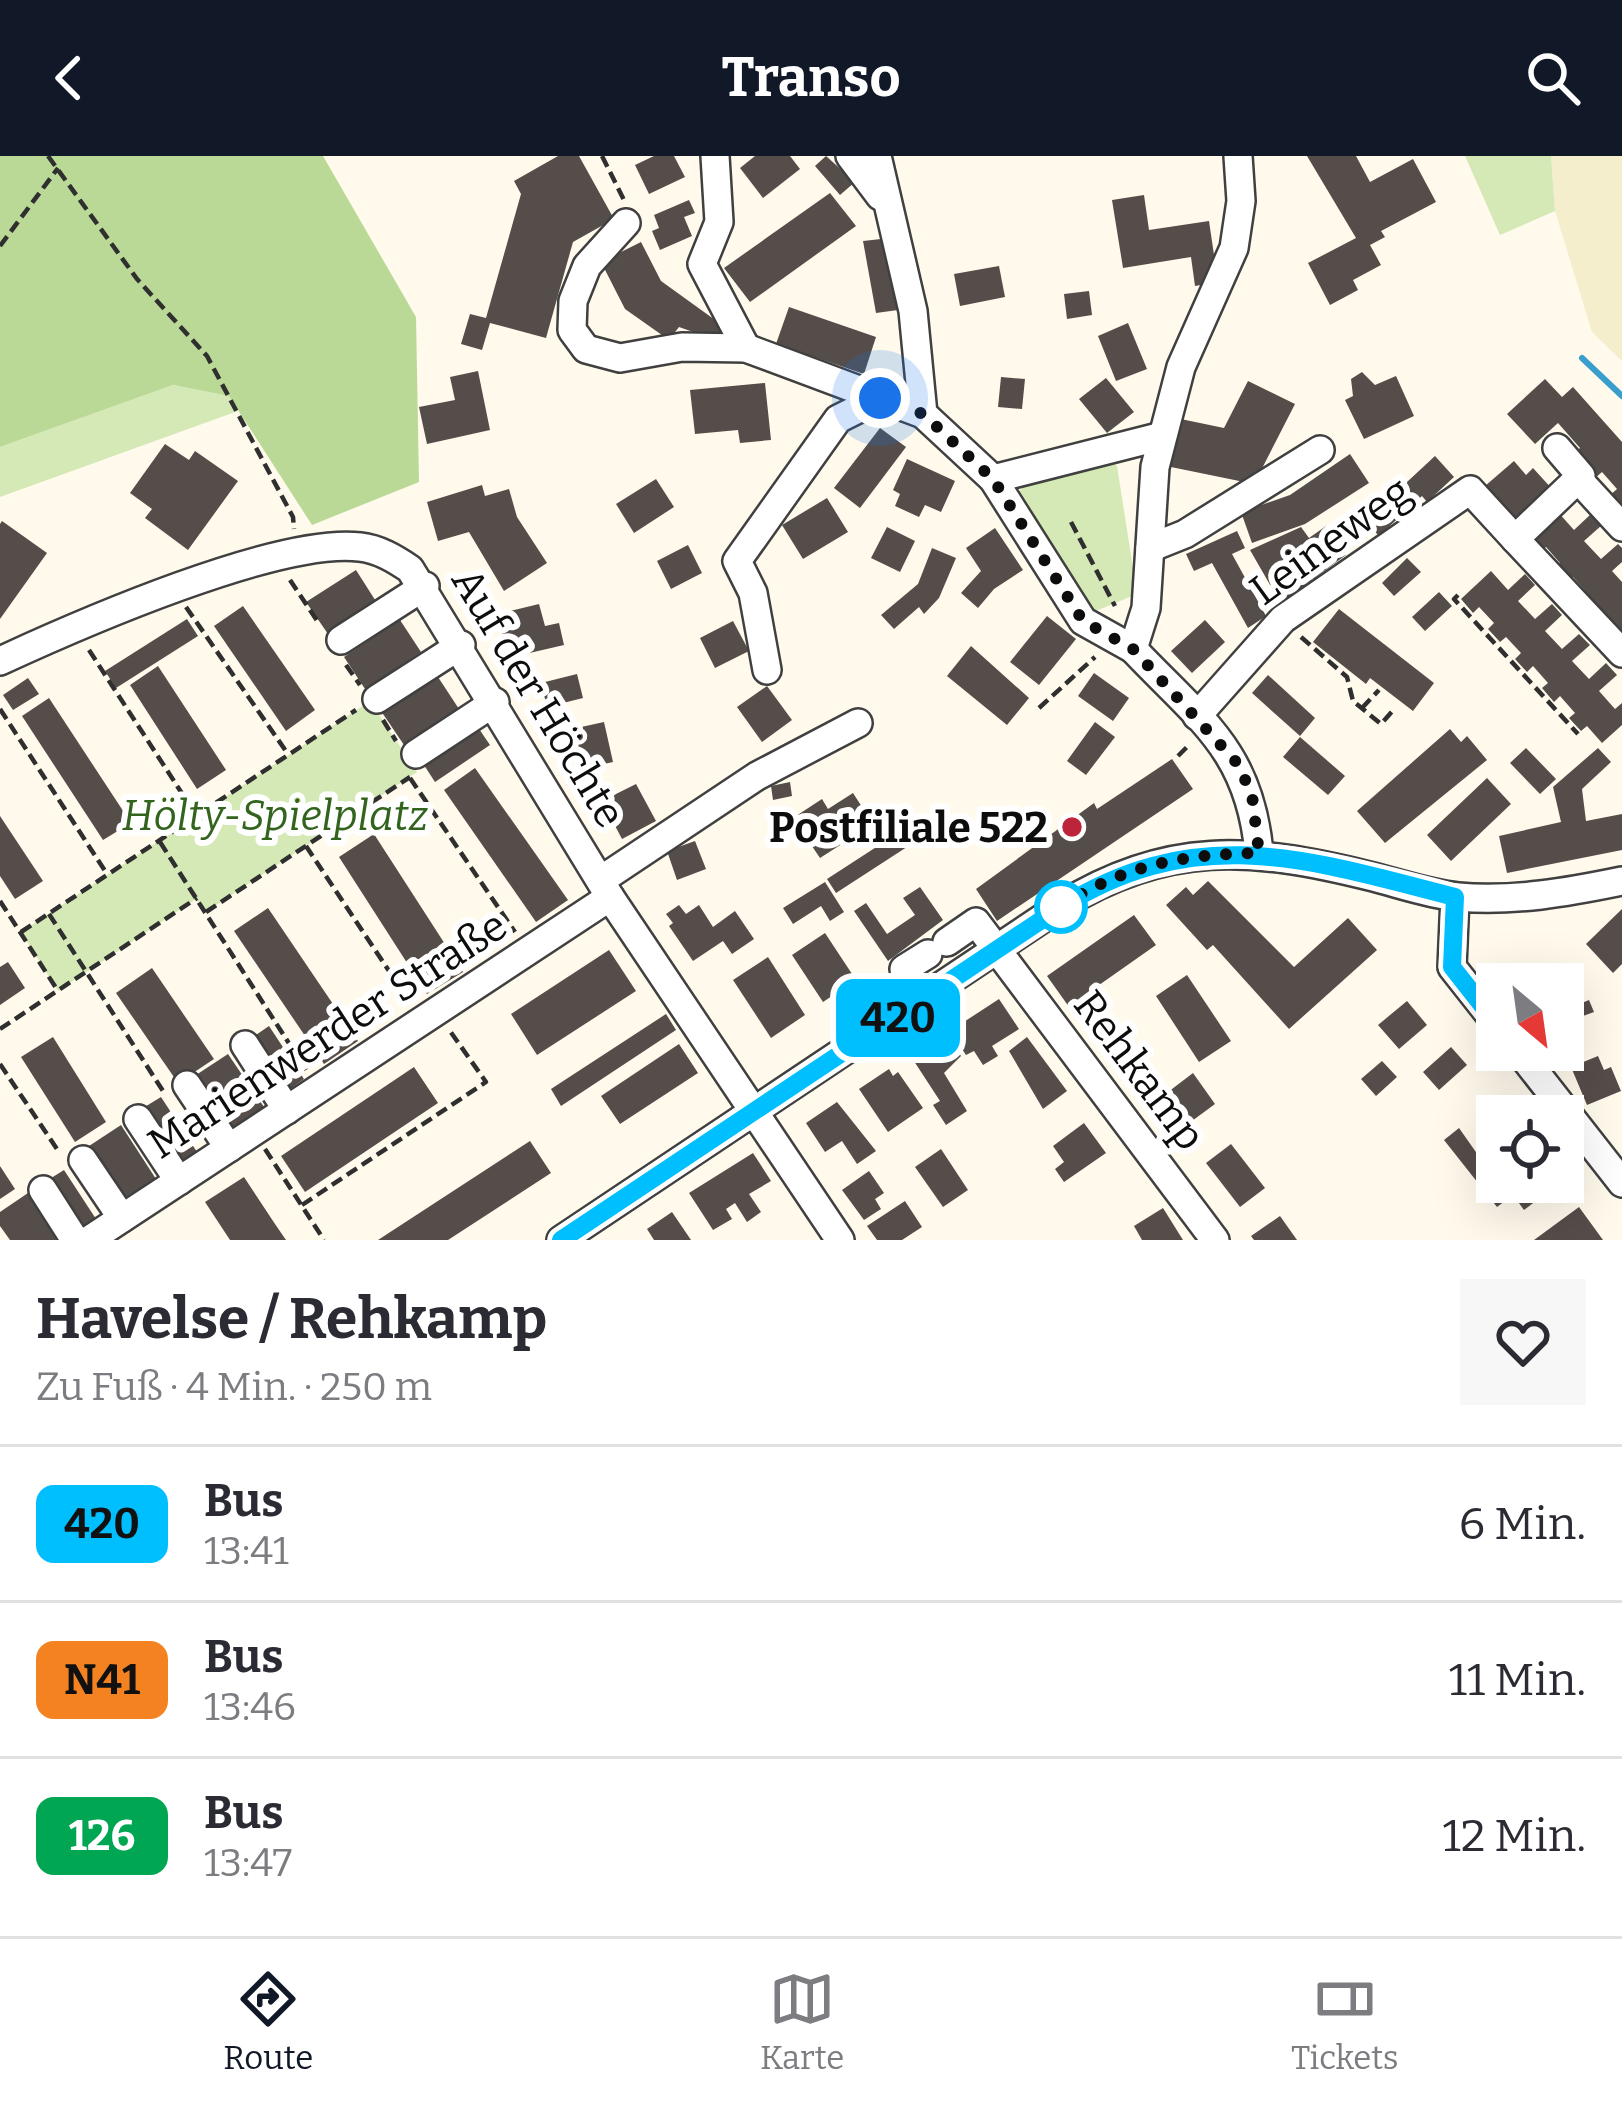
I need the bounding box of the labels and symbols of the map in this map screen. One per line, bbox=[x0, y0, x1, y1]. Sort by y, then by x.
your location bbox=[850, 368, 910, 428]
street label: Leineweg bbox=[1241, 466, 1421, 616]
street label: Auf der Höchte bbox=[441, 559, 635, 836]
park label: Hölty-Spielplatz bbox=[122, 791, 429, 841]
place label: Postfiliale 522 bbox=[769, 803, 1048, 853]
marker: Postfiliale 522 bbox=[1059, 814, 1085, 840]
unlabelled marker bbox=[1036, 882, 1086, 932]
street label: Marienwerder Straße bbox=[139, 900, 516, 1169]
north arrow bbox=[1476, 963, 1584, 1071]
line badge: 420 bbox=[829, 979, 967, 1057]
street label: Rehkamp bbox=[1063, 981, 1215, 1160]

